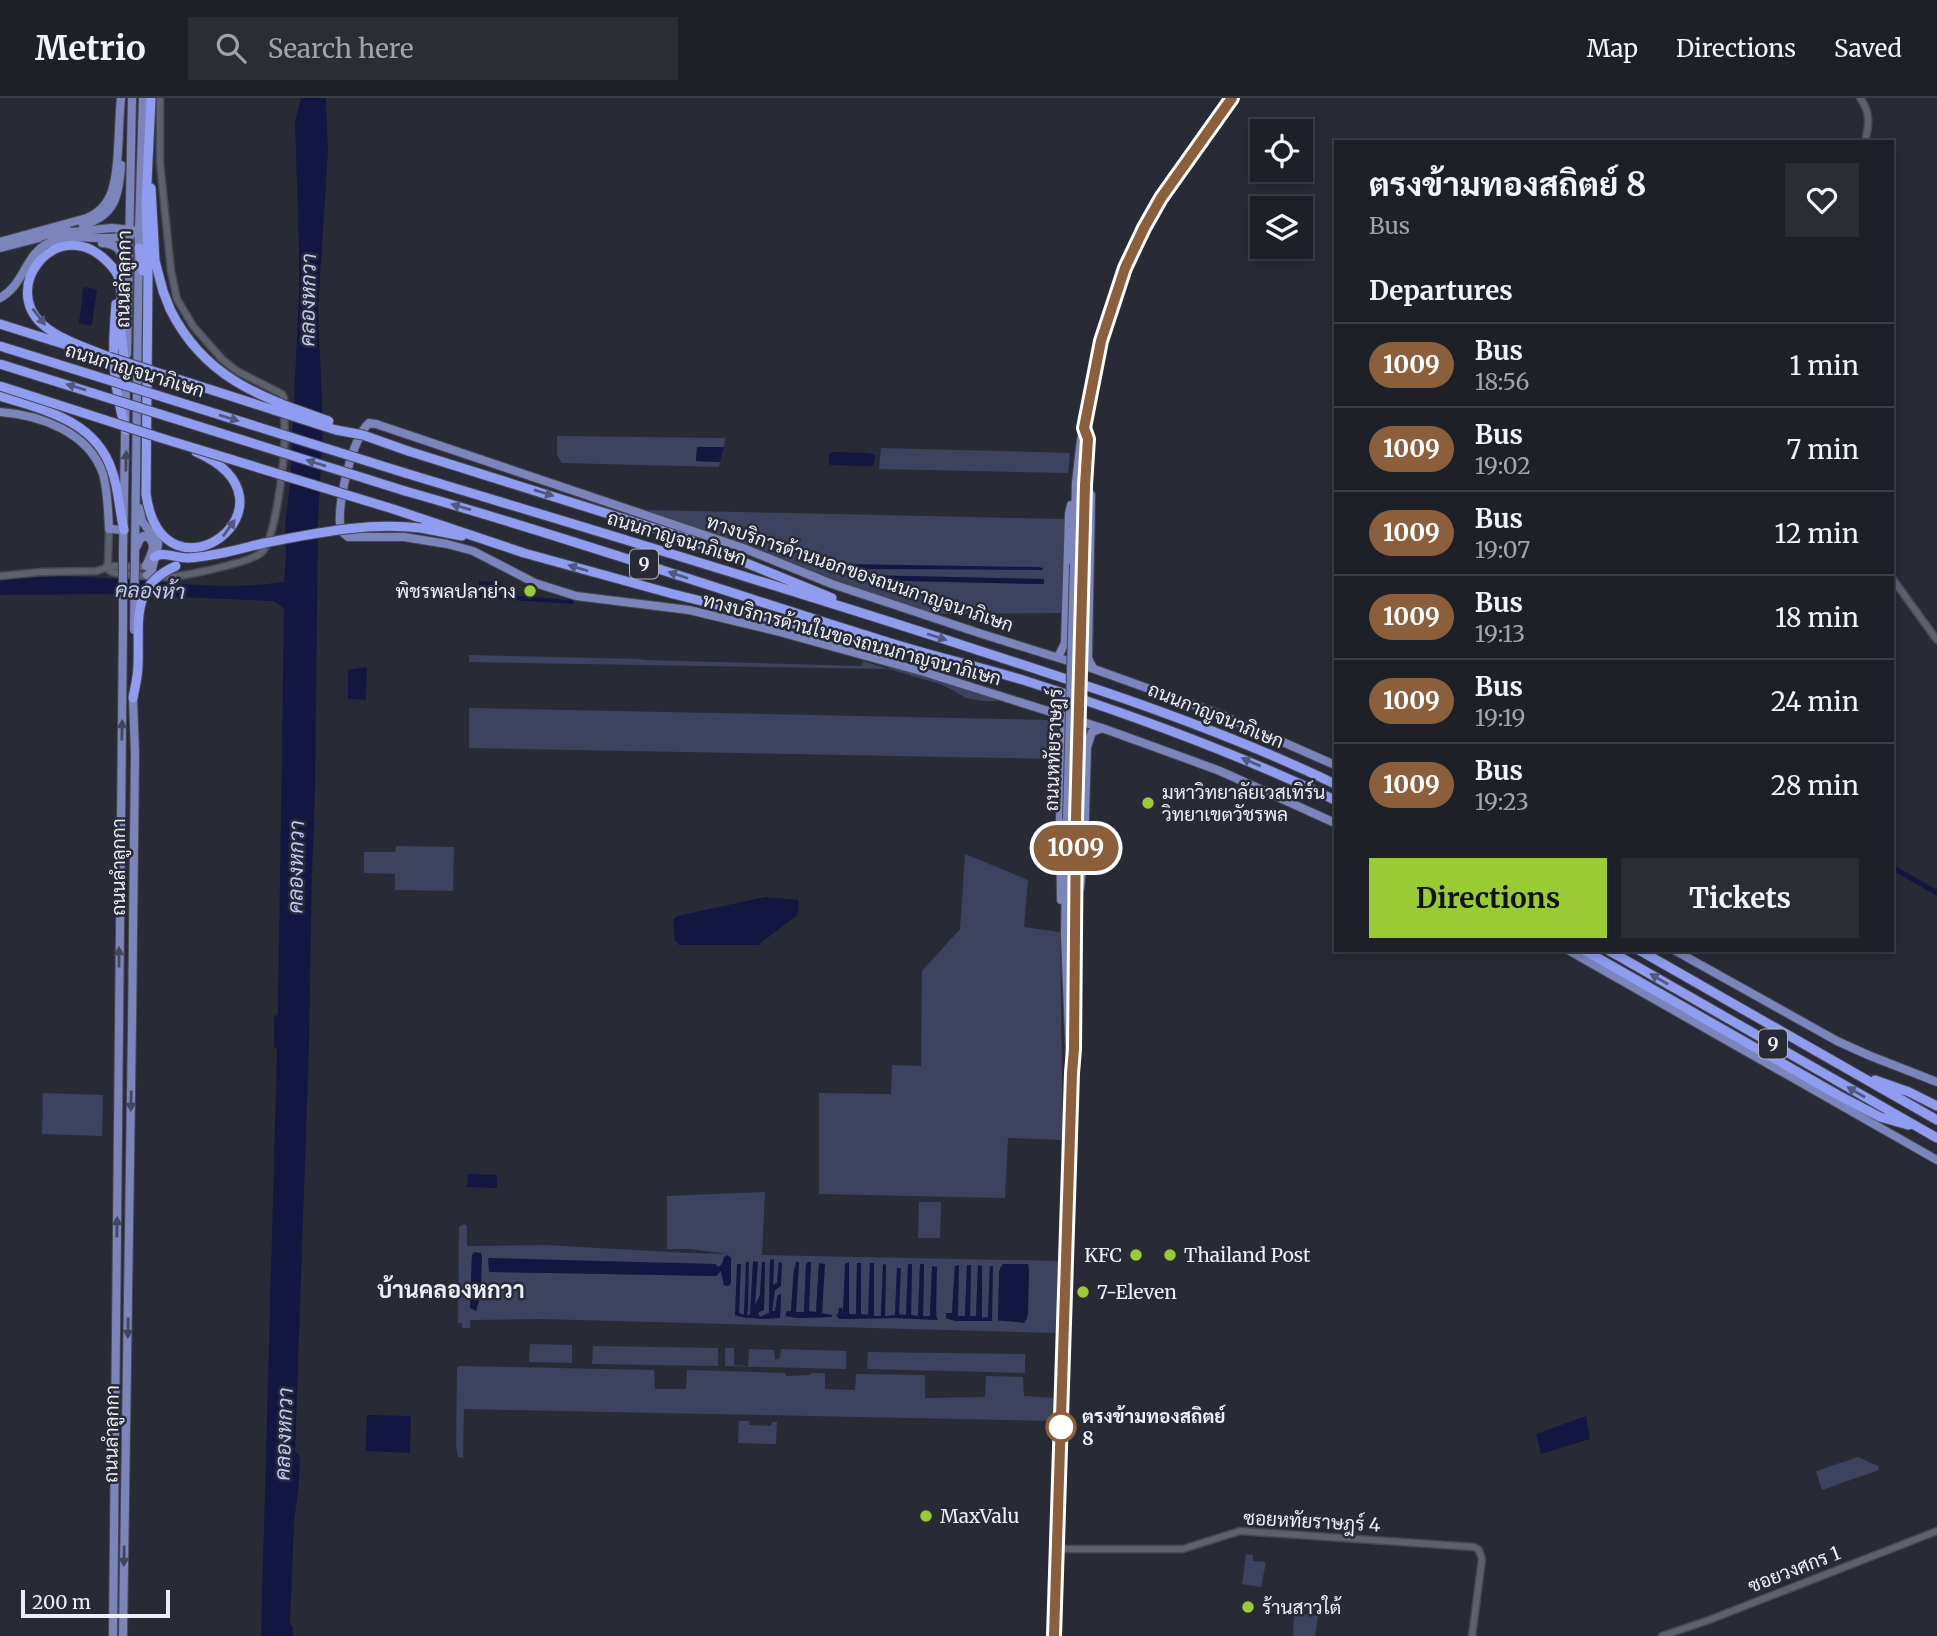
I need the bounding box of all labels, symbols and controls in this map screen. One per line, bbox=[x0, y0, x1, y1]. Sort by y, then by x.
search box bbox=[188, 17, 678, 80]
text: Metrio bbox=[35, 28, 146, 69]
icon: search bbox=[212, 29, 250, 67]
text: Search here bbox=[268, 32, 413, 65]
text: Map bbox=[1587, 33, 1638, 64]
text: Directions bbox=[1676, 33, 1796, 64]
text: Saved bbox=[1834, 33, 1902, 64]
map controls bbox=[1250, 119, 1313, 259]
button: locate bbox=[1250, 119, 1313, 182]
button: heart bbox=[1785, 163, 1859, 237]
text: ตรงข้ามทองสถิตย์ 8 bbox=[1369, 164, 1647, 205]
button: layers bbox=[1250, 196, 1313, 259]
text: Bus bbox=[1369, 211, 1410, 240]
street label: ถนนลำลูกกา bbox=[110, 230, 138, 328]
water label: คลองหกวา bbox=[293, 253, 322, 347]
text: Departures bbox=[1369, 274, 1513, 307]
one-way arrow bbox=[32, 308, 46, 327]
text: Bus bbox=[1475, 334, 1523, 367]
street label: ถนนกาญจนาภิเษก bbox=[62, 337, 208, 403]
text: 1009 bbox=[1383, 349, 1440, 380]
text: 1 min bbox=[1790, 349, 1859, 382]
text: 18:56 bbox=[1475, 367, 1530, 396]
one-way arrow bbox=[65, 382, 86, 392]
one-way arrow bbox=[218, 413, 239, 423]
text: Bus bbox=[1475, 418, 1523, 451]
text: 1009 bbox=[1383, 433, 1440, 464]
text: 7 min bbox=[1787, 433, 1859, 466]
one-way arrow bbox=[120, 450, 131, 472]
text: 19:02 bbox=[1475, 451, 1531, 480]
one-way arrow bbox=[306, 457, 327, 468]
one-way arrow bbox=[533, 489, 554, 499]
one-way arrow bbox=[450, 501, 471, 511]
text: Bus bbox=[1475, 502, 1523, 535]
street label: ถนนกาญจนาภิเษก bbox=[604, 505, 750, 571]
street label: ทางบริการด้านนอกของถนนกาญจนาภิเษก bbox=[703, 509, 1017, 637]
text: 1009 bbox=[1383, 517, 1440, 548]
text: 12 min bbox=[1775, 517, 1859, 550]
one-way arrow bbox=[222, 519, 236, 537]
text: 19:07 bbox=[1475, 535, 1530, 564]
road number: 9 bbox=[630, 550, 658, 578]
one-way arrow bbox=[567, 562, 588, 572]
one-way arrow bbox=[667, 569, 688, 580]
water label: คลองห้า bbox=[114, 576, 186, 605]
place label: พิชรพลปลาย่าง bbox=[396, 579, 516, 603]
marker: พิชรพลปลาย่าง bbox=[522, 583, 538, 599]
text: Bus bbox=[1475, 586, 1523, 619]
street label: ทางบริการด้านในของถนนกาญจนาภิเษก bbox=[700, 587, 1004, 691]
text: 1009 bbox=[1383, 601, 1440, 632]
text: 18 min bbox=[1775, 601, 1859, 634]
text: 19:13 bbox=[1475, 619, 1525, 648]
one-way arrow bbox=[926, 632, 947, 642]
text: Bus bbox=[1475, 670, 1523, 703]
street label: ถนนกาญจนาภิเษก bbox=[1145, 677, 1287, 753]
text: 1009 bbox=[1383, 685, 1440, 716]
text: 24 min bbox=[1771, 685, 1859, 718]
street label: ถนนหทัยราษฎร์ bbox=[1039, 688, 1068, 812]
text: 19:19 bbox=[1475, 703, 1526, 732]
one-way arrow bbox=[116, 719, 127, 741]
text: Bus bbox=[1475, 754, 1523, 787]
one-way arrow bbox=[1240, 756, 1261, 767]
text: 1009 bbox=[1383, 769, 1440, 800]
text: 28 min bbox=[1771, 769, 1859, 802]
place label: มหาวิทยาลัยเวสเทิร์น วิทยาเขตวัชรพล bbox=[1162, 780, 1325, 826]
text: 19:23 bbox=[1475, 787, 1529, 816]
marker: มหาวิทยาลัยเวสเทิร์น วิทยาเขตวัชรพล bbox=[1140, 795, 1156, 811]
street label: ถนนลำลูกกา bbox=[106, 818, 132, 916]
water label: คลองหกวา bbox=[281, 820, 310, 914]
line badge: 1009 bbox=[1027, 825, 1125, 871]
text: 1009 bbox=[1048, 832, 1104, 863]
button: Directions bbox=[1369, 858, 1607, 938]
button: Tickets bbox=[1621, 858, 1859, 938]
one-way arrow bbox=[113, 946, 125, 968]
one-way arrow bbox=[1649, 974, 1669, 986]
road number: 9 bbox=[1759, 1029, 1787, 1058]
one-way arrow bbox=[1847, 1086, 1866, 1098]
one-way arrow bbox=[125, 1090, 137, 1112]
one-way arrow bbox=[111, 1215, 123, 1237]
place label: KFC bbox=[1084, 1243, 1122, 1267]
place label: Thailand Post bbox=[1184, 1243, 1311, 1267]
marker: KFC bbox=[1128, 1247, 1144, 1263]
marker: Thailand Post bbox=[1162, 1247, 1178, 1263]
district label: บ้านคลองหกวา bbox=[377, 1274, 525, 1304]
place label: 7-Eleven bbox=[1097, 1280, 1177, 1304]
marker: 7-Eleven bbox=[1075, 1284, 1091, 1300]
one-way arrow bbox=[122, 1317, 134, 1339]
street label: ถนนลำลูกกา bbox=[98, 1385, 126, 1483]
water label: คลองหกวา bbox=[268, 1387, 299, 1481]
place label: ตรงข้ามทองสถิตย์ 8 bbox=[1082, 1404, 1227, 1450]
marker: ตรงข้ามทองสถิตย์ 8 bbox=[1046, 1412, 1076, 1442]
place label: MaxValu bbox=[940, 1504, 1019, 1528]
street label: ซอยหทัยราษฎร์ 4 bbox=[1243, 1505, 1382, 1538]
marker: MaxValu bbox=[918, 1508, 934, 1524]
street label: ซอยวงศกร 1 bbox=[1745, 1540, 1844, 1598]
one-way arrow bbox=[119, 1545, 130, 1567]
scale bar bbox=[21, 1587, 170, 1619]
text: 200 m bbox=[32, 1590, 91, 1614]
place label: ร้านสาวใต้ bbox=[1262, 1595, 1342, 1619]
marker: ร้านสาวใต้ bbox=[1240, 1599, 1256, 1615]

